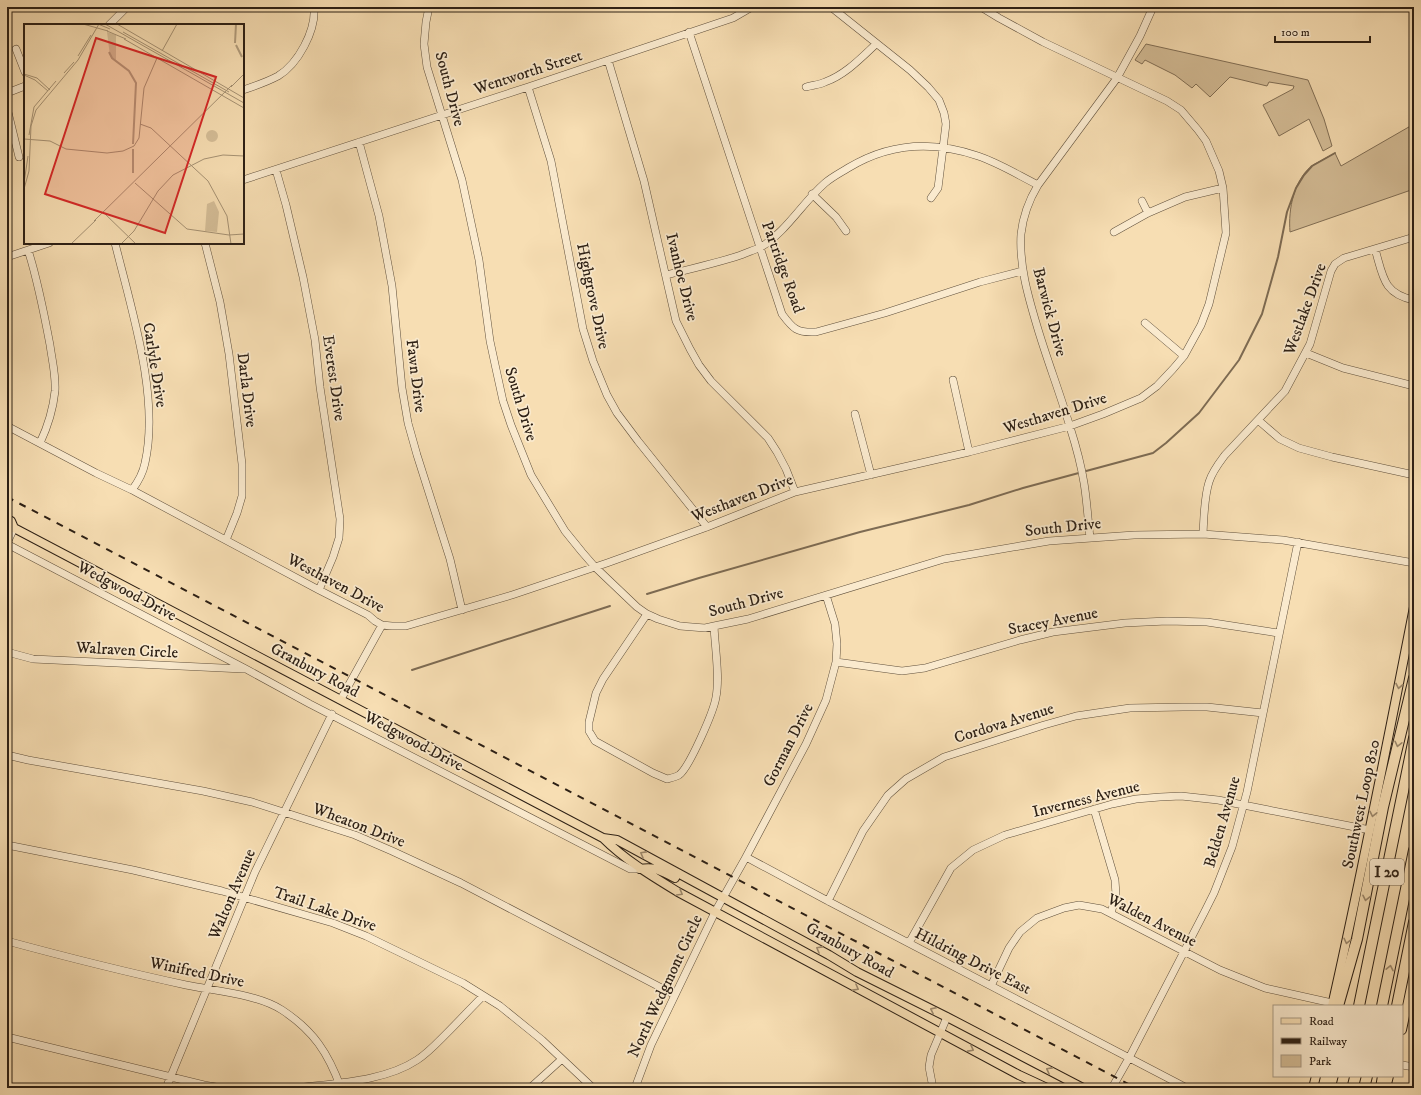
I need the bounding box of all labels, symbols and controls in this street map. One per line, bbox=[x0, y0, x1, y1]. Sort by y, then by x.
scale bar bbox=[1275, 18, 1370, 44]
inset map bbox=[24, 24, 244, 244]
text: 100 m bbox=[1281, 25, 1310, 40]
street label: Wentworth Street bbox=[470, 45, 585, 99]
street label: South Drive bbox=[430, 49, 470, 129]
street label: Partridge Road bbox=[757, 218, 809, 316]
street label: Ivanhoe Drive bbox=[661, 231, 703, 324]
street label: Highgrove Drive bbox=[572, 241, 614, 351]
street label: Westlake Drive bbox=[1279, 260, 1331, 358]
street label: Barwick Drive bbox=[1029, 265, 1072, 359]
street label: Carlyle Drive bbox=[138, 321, 172, 409]
street label: Everest Drive bbox=[318, 334, 350, 423]
street label: Fawn Drive bbox=[402, 338, 430, 414]
street label: Darla Drive bbox=[232, 351, 262, 429]
street label: South Drive bbox=[500, 365, 542, 444]
street label: Westhaven Drive bbox=[1000, 388, 1110, 439]
street label: Westhaven Drive bbox=[687, 469, 796, 527]
street label: South Drive bbox=[1024, 513, 1102, 541]
street label: Westhaven Drive bbox=[283, 549, 388, 617]
street label: Wedgwood Drive bbox=[73, 556, 180, 626]
street label: South Drive bbox=[706, 582, 786, 622]
street label: Stacey Avenue bbox=[1006, 602, 1100, 639]
street label: Walraven Circle bbox=[74, 637, 179, 663]
street label: Granbury Road bbox=[267, 638, 363, 702]
one-way arrow bbox=[1395, 683, 1403, 689]
street label: Cordova Avenue bbox=[952, 698, 1057, 748]
street label: Gorman Drive bbox=[758, 700, 818, 790]
street label: Wedgwood Drive bbox=[360, 706, 467, 776]
street label: Southwest Loop 820 bbox=[1338, 738, 1384, 870]
one-way arrow bbox=[1395, 740, 1403, 747]
street label: Belden Avenue bbox=[1199, 774, 1245, 870]
street label: Inverness Avenue bbox=[1030, 776, 1142, 822]
street label: Wheaton Drive bbox=[309, 798, 408, 852]
one-way arrow bbox=[1370, 811, 1378, 817]
street label: Walton Avenue bbox=[204, 846, 260, 943]
one-way arrow bbox=[639, 852, 647, 859]
road number: I 20 bbox=[1370, 859, 1404, 885]
street label: Trail Lake Drive bbox=[271, 882, 379, 936]
street label: Walden Avenue bbox=[1103, 888, 1200, 951]
one-way arrow bbox=[676, 889, 683, 896]
one-way arrow bbox=[1362, 895, 1370, 901]
street label: North Wedgmont Circle bbox=[623, 911, 707, 1061]
street label: Granbury Road bbox=[802, 918, 898, 982]
street label: Hildring Drive East bbox=[912, 923, 1034, 999]
one-way arrow bbox=[1343, 938, 1351, 944]
one-way arrow bbox=[816, 947, 823, 954]
street label: Winifred Drive bbox=[147, 952, 246, 992]
one-way arrow bbox=[1385, 965, 1393, 971]
one-way arrow bbox=[852, 983, 859, 990]
legend bbox=[1273, 1005, 1403, 1077]
one-way arrow bbox=[930, 1007, 938, 1015]
text: Road bbox=[1309, 1014, 1334, 1029]
text: Railway bbox=[1309, 1034, 1347, 1049]
one-way arrow bbox=[967, 1045, 974, 1052]
text: Park bbox=[1309, 1054, 1331, 1069]
one-way arrow bbox=[1045, 1067, 1053, 1075]

